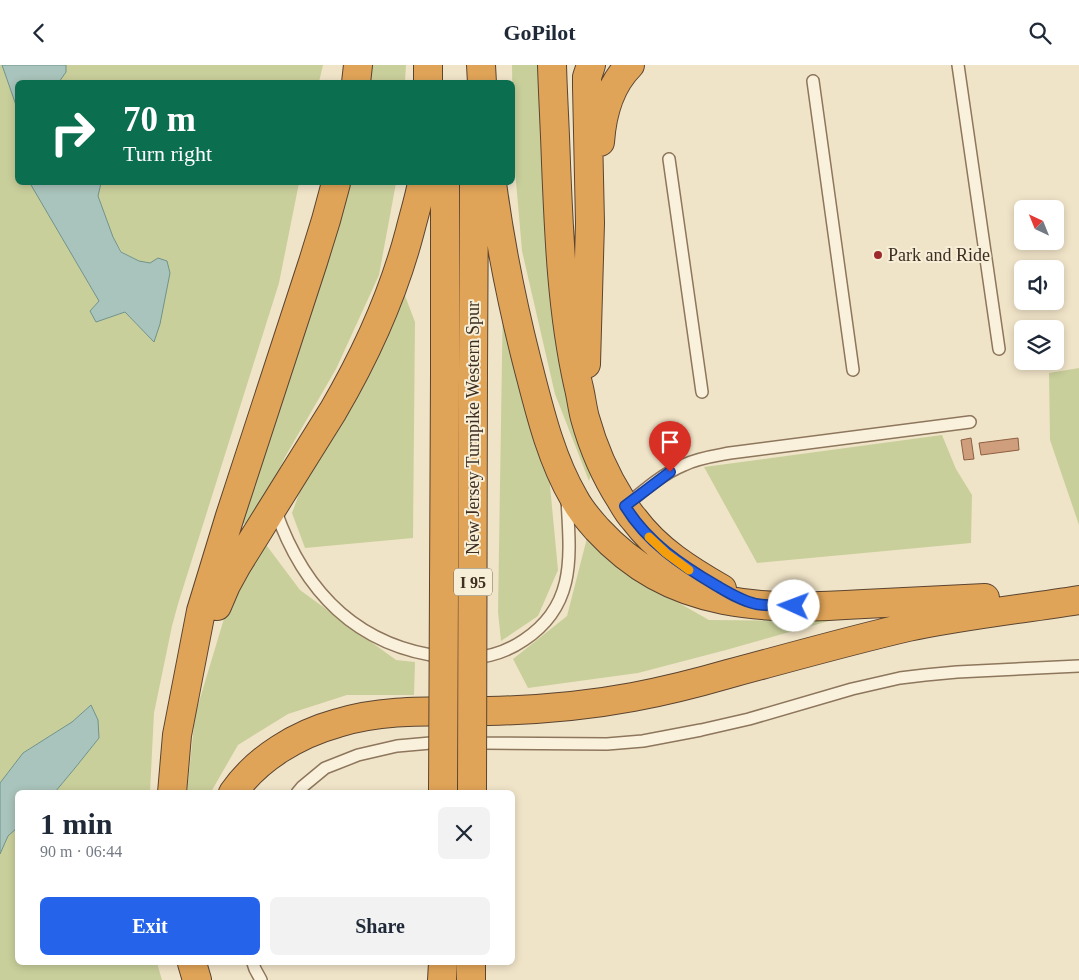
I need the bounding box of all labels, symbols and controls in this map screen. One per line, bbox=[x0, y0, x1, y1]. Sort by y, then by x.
icon: back bbox=[25, 19, 53, 47]
icon: search bbox=[1026, 19, 1054, 47]
text: GoPilot bbox=[503, 20, 576, 45]
icon: right bbox=[40, 100, 105, 165]
text: 70 m bbox=[123, 100, 196, 139]
text: Turn right bbox=[123, 141, 212, 166]
north arrow bbox=[1014, 200, 1064, 250]
map controls bbox=[1014, 200, 1064, 370]
place label: Park and Ride bbox=[888, 245, 990, 265]
marker: Park and Ride bbox=[872, 249, 884, 261]
button: sound bbox=[1014, 260, 1064, 310]
street label: New Jersey Turnpike Western Spur bbox=[463, 301, 483, 555]
button: layers bbox=[1014, 320, 1064, 370]
pin bbox=[649, 421, 691, 472]
icon: arrive bbox=[656, 428, 684, 456]
road number: I 95 bbox=[454, 569, 492, 595]
position arrow bbox=[767, 579, 819, 631]
text: 1 min bbox=[40, 807, 113, 840]
button: close bbox=[438, 807, 490, 859]
text: 90 m · 06:44 bbox=[40, 843, 122, 860]
button: Exit bbox=[40, 897, 260, 955]
button: Share bbox=[270, 897, 490, 955]

